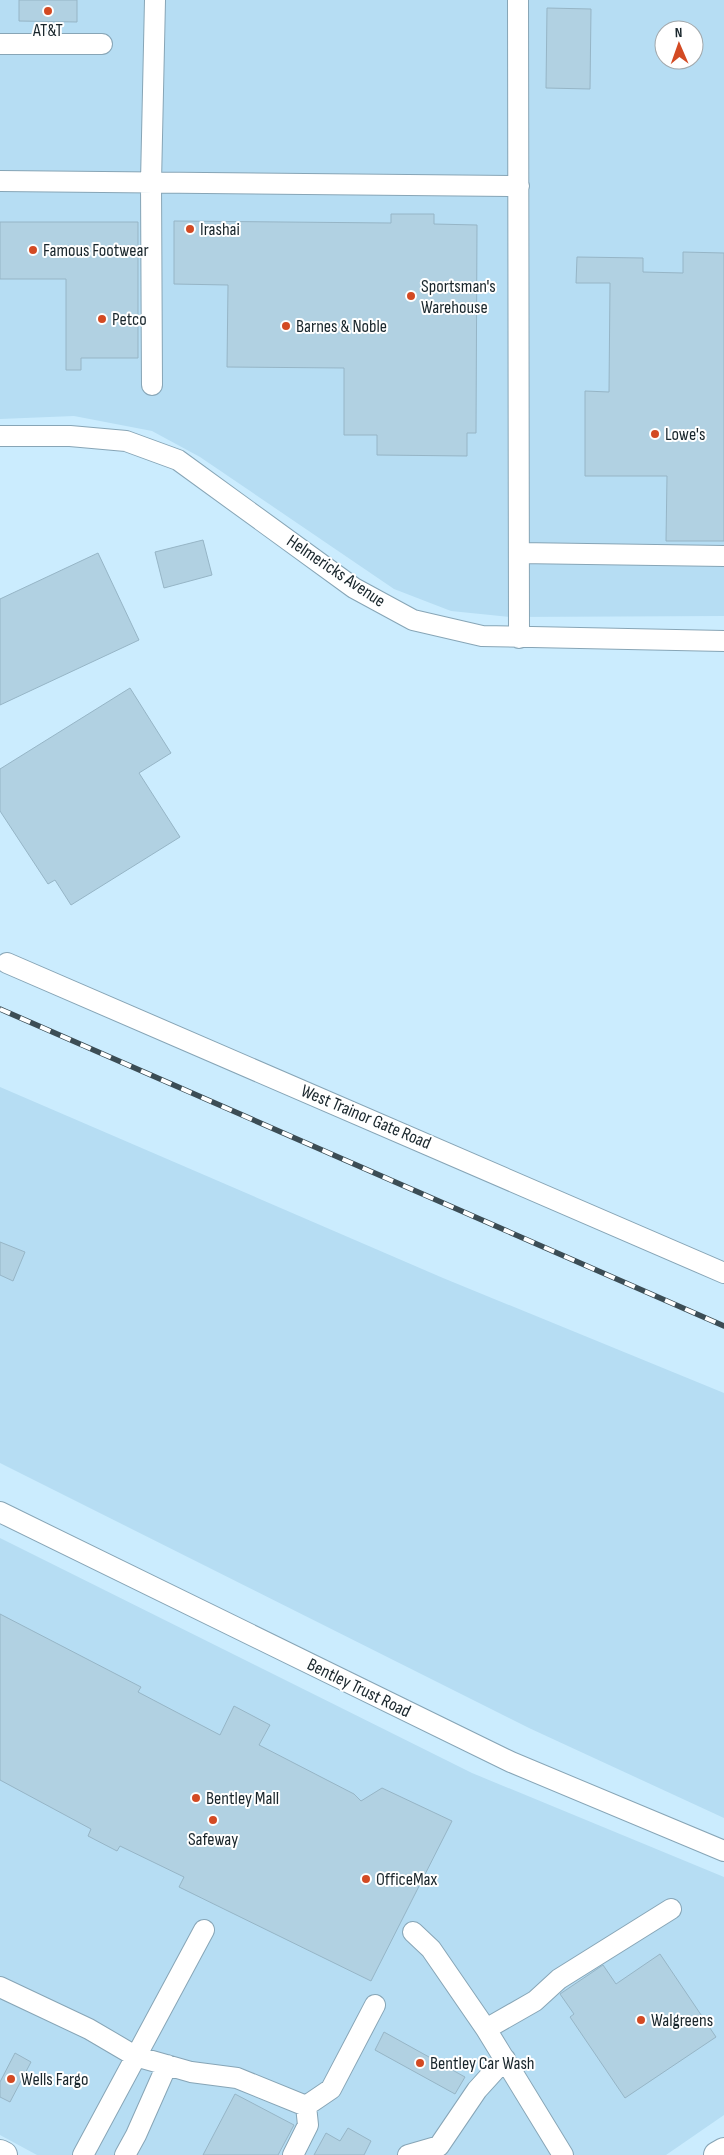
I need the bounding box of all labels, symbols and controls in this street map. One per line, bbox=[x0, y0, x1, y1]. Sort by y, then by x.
marker: AT&T bbox=[42, 5, 54, 17]
place label: AT&T bbox=[32, 20, 63, 41]
north arrow bbox=[654, 20, 704, 70]
text: N bbox=[675, 24, 683, 41]
place label: Irashai bbox=[200, 219, 240, 240]
marker: Irashai bbox=[184, 223, 196, 235]
place label: Famous Footwear bbox=[43, 240, 149, 261]
marker: Famous Footwear bbox=[27, 244, 39, 256]
place label: Sportsman's Warehouse bbox=[421, 276, 496, 318]
marker: Sportsman's Warehouse bbox=[405, 290, 417, 302]
place label: Petco bbox=[112, 309, 147, 330]
marker: Petco bbox=[96, 313, 108, 325]
place label: Barnes & Noble bbox=[296, 316, 387, 337]
marker: Barnes & Noble bbox=[280, 320, 292, 332]
place label: Lowe's bbox=[665, 424, 705, 445]
marker: Lowe's bbox=[649, 428, 661, 440]
street label: Helmericks Avenue bbox=[283, 530, 389, 612]
street label: West Trainor Gate Road bbox=[298, 1080, 434, 1154]
street label: Bentley Trust Road bbox=[304, 1654, 414, 1722]
place label: Bentley Mall bbox=[206, 1788, 279, 1809]
marker: Bentley Mall bbox=[190, 1792, 202, 1804]
marker: Safeway bbox=[207, 1814, 219, 1826]
place label: Safeway bbox=[188, 1829, 238, 1850]
place label: OfficeMax bbox=[376, 1869, 438, 1890]
marker: OfficeMax bbox=[360, 1873, 372, 1885]
place label: Walgreens bbox=[651, 2010, 713, 2031]
marker: Walgreens bbox=[635, 2014, 647, 2026]
place label: Bentley Car Wash bbox=[430, 2053, 535, 2074]
marker: Bentley Car Wash bbox=[414, 2057, 426, 2069]
place label: Wells Fargo bbox=[21, 2069, 88, 2090]
marker: Wells Fargo bbox=[5, 2073, 17, 2085]

